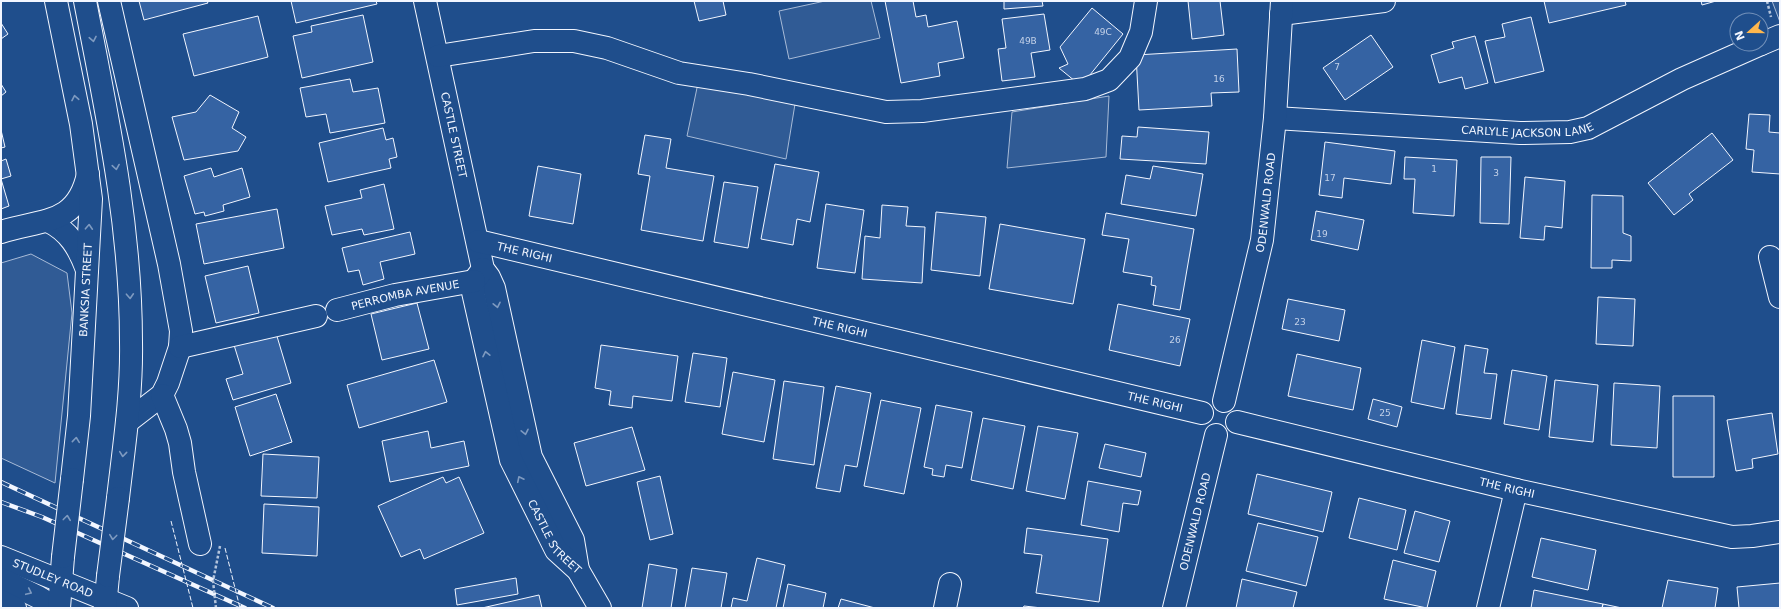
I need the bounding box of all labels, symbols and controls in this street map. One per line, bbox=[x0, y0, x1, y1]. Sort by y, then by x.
north arrow bbox=[1729, 12, 1769, 52]
house number: 49C bbox=[1094, 27, 1112, 37]
text: N bbox=[1732, 29, 1748, 42]
one-way arrow bbox=[88, 36, 96, 42]
house number: 49B bbox=[1019, 36, 1037, 46]
house number: 7 bbox=[1334, 62, 1340, 72]
house number: 16 bbox=[1213, 74, 1225, 84]
street label: CASTLE STREET bbox=[438, 91, 470, 179]
one-way arrow bbox=[72, 95, 80, 101]
street label: CARLYLE JACKSON LANE bbox=[1461, 120, 1596, 140]
street label: ODENWALD ROAD bbox=[1253, 152, 1278, 254]
one-way arrow bbox=[111, 164, 120, 170]
house number: 1 bbox=[1431, 164, 1437, 174]
house number: 3 bbox=[1493, 168, 1499, 178]
house number: 17 bbox=[1324, 173, 1336, 183]
one-way arrow bbox=[85, 224, 94, 230]
house number: 19 bbox=[1316, 229, 1328, 239]
street label: THE RIGHI bbox=[495, 239, 554, 265]
street label: BANKSIA STREET bbox=[77, 243, 95, 337]
street label: PERROMBA AVENUE bbox=[350, 277, 460, 313]
one-way arrow bbox=[126, 293, 134, 299]
one-way arrow bbox=[493, 301, 501, 308]
street label: THE RIGHI bbox=[810, 314, 869, 340]
house number: 23 bbox=[1294, 317, 1306, 327]
house number: 26 bbox=[1169, 335, 1181, 345]
one-way arrow bbox=[483, 351, 491, 357]
street label: THE RIGHI bbox=[1125, 389, 1184, 415]
house number: 25 bbox=[1379, 408, 1391, 418]
one-way arrow bbox=[520, 429, 528, 435]
one-way arrow bbox=[71, 437, 80, 443]
one-way arrow bbox=[119, 451, 128, 457]
street label: ODENWALD ROAD bbox=[1177, 471, 1213, 572]
street label: THE RIGHI bbox=[1477, 475, 1536, 500]
one-way arrow bbox=[517, 476, 525, 484]
street label: CASTLE STREET bbox=[525, 497, 584, 576]
one-way arrow bbox=[63, 515, 72, 521]
one-way arrow bbox=[109, 534, 118, 540]
street label: STUDLEY ROAD bbox=[11, 556, 95, 600]
one-way arrow bbox=[25, 587, 32, 595]

